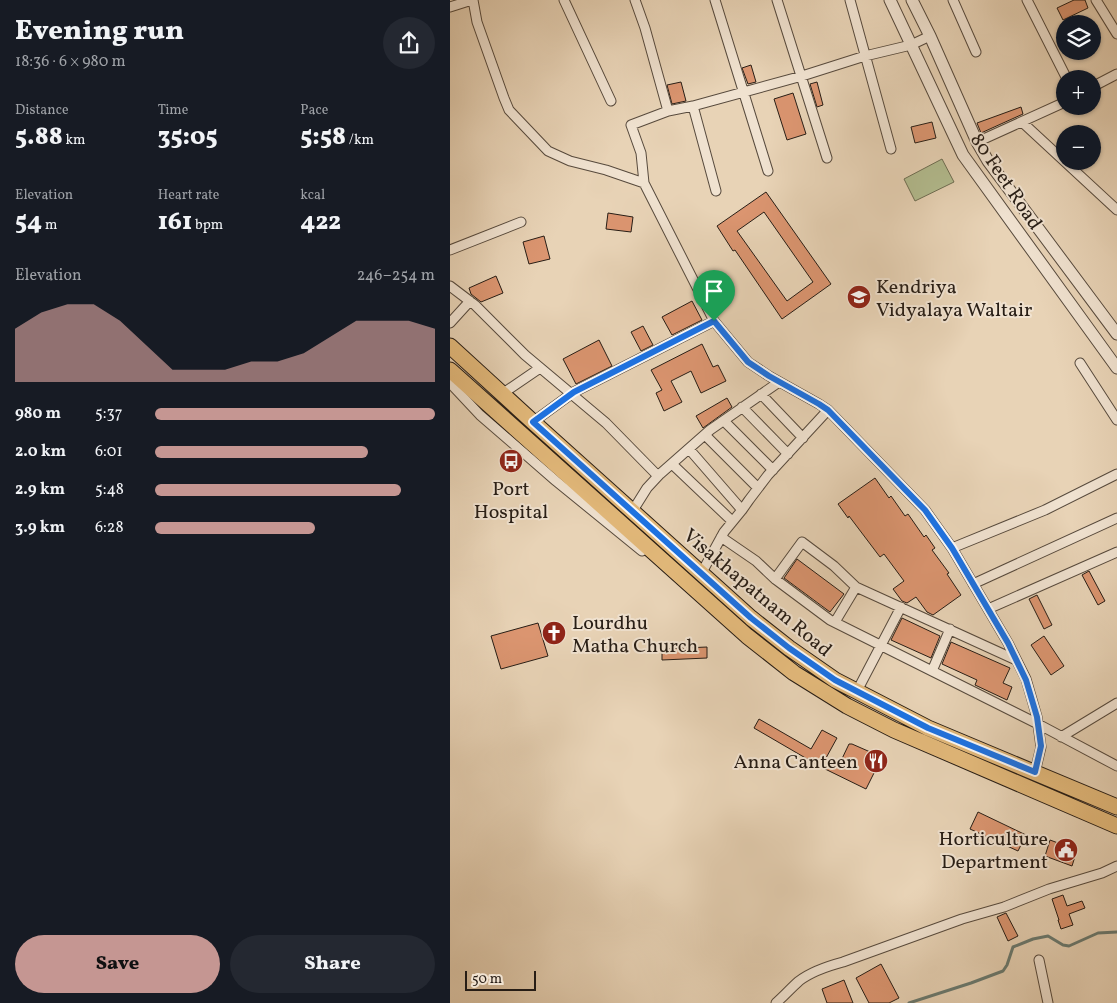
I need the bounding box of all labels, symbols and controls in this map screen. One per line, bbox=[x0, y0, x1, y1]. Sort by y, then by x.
text: Evening run bbox=[15, 12, 184, 51]
map controls bbox=[1056, 15, 1101, 170]
button: layers bbox=[1056, 15, 1101, 60]
button: share bbox=[383, 17, 435, 69]
text: 18:36 · 6 × 980 m bbox=[15, 51, 126, 73]
button: + bbox=[1056, 70, 1101, 115]
text: Distance bbox=[15, 101, 69, 120]
text: Time bbox=[158, 101, 188, 120]
text: Pace bbox=[300, 101, 328, 120]
text: 5.88 bbox=[15, 120, 63, 155]
text: 35:05 bbox=[158, 120, 218, 155]
text: 5:58 bbox=[300, 120, 346, 155]
button: − bbox=[1056, 125, 1101, 170]
street label: 80 Feet Road bbox=[963, 128, 1048, 236]
text: km bbox=[63, 131, 86, 150]
text: /km bbox=[346, 131, 374, 150]
text: Elevation bbox=[15, 186, 73, 205]
text: Heart rate bbox=[158, 186, 219, 205]
text: kcal bbox=[300, 186, 325, 205]
text: 54 bbox=[15, 205, 42, 240]
text: 161 bbox=[158, 205, 192, 240]
text: 422 bbox=[300, 205, 341, 240]
text: m bbox=[42, 216, 57, 235]
text: bpm bbox=[192, 216, 223, 235]
text: Elevation bbox=[15, 265, 82, 287]
text: 246–254 m bbox=[357, 265, 435, 287]
pin bbox=[693, 270, 735, 321]
place label: Kendriya Vidyalaya Waltair bbox=[876, 274, 1032, 325]
icon: arrive bbox=[700, 277, 728, 305]
school or university icon: Kendriya Vidyalaya Waltair bbox=[846, 284, 872, 310]
text: 980 m bbox=[15, 403, 61, 425]
text: 5:37 bbox=[95, 403, 122, 425]
text: 2.0 km bbox=[15, 441, 66, 463]
text: 6:01 bbox=[95, 441, 123, 463]
bus stop icon: Port Hospital bbox=[498, 448, 524, 474]
place label: Port Hospital bbox=[474, 476, 548, 527]
text: 2.9 km bbox=[15, 479, 65, 501]
text: 5:48 bbox=[95, 479, 124, 501]
text: 3.9 km bbox=[15, 517, 65, 539]
text: 6:28 bbox=[95, 517, 124, 539]
street label: Visakhapatnam Road bbox=[676, 523, 837, 664]
place label: Lourdhu Matha Church bbox=[572, 610, 698, 661]
church icon: Lourdhu Matha Church bbox=[541, 620, 567, 646]
restaurant icon: Anna Canteen bbox=[863, 748, 889, 774]
place label: Anna Canteen bbox=[733, 749, 858, 777]
place label: Horticulture Department bbox=[939, 826, 1048, 877]
public building icon: Horticulture Department bbox=[1053, 837, 1079, 863]
button: Save bbox=[15, 935, 220, 993]
button: Share bbox=[230, 935, 435, 993]
scale bar bbox=[465, 968, 536, 991]
text: 50 m bbox=[472, 970, 502, 989]

